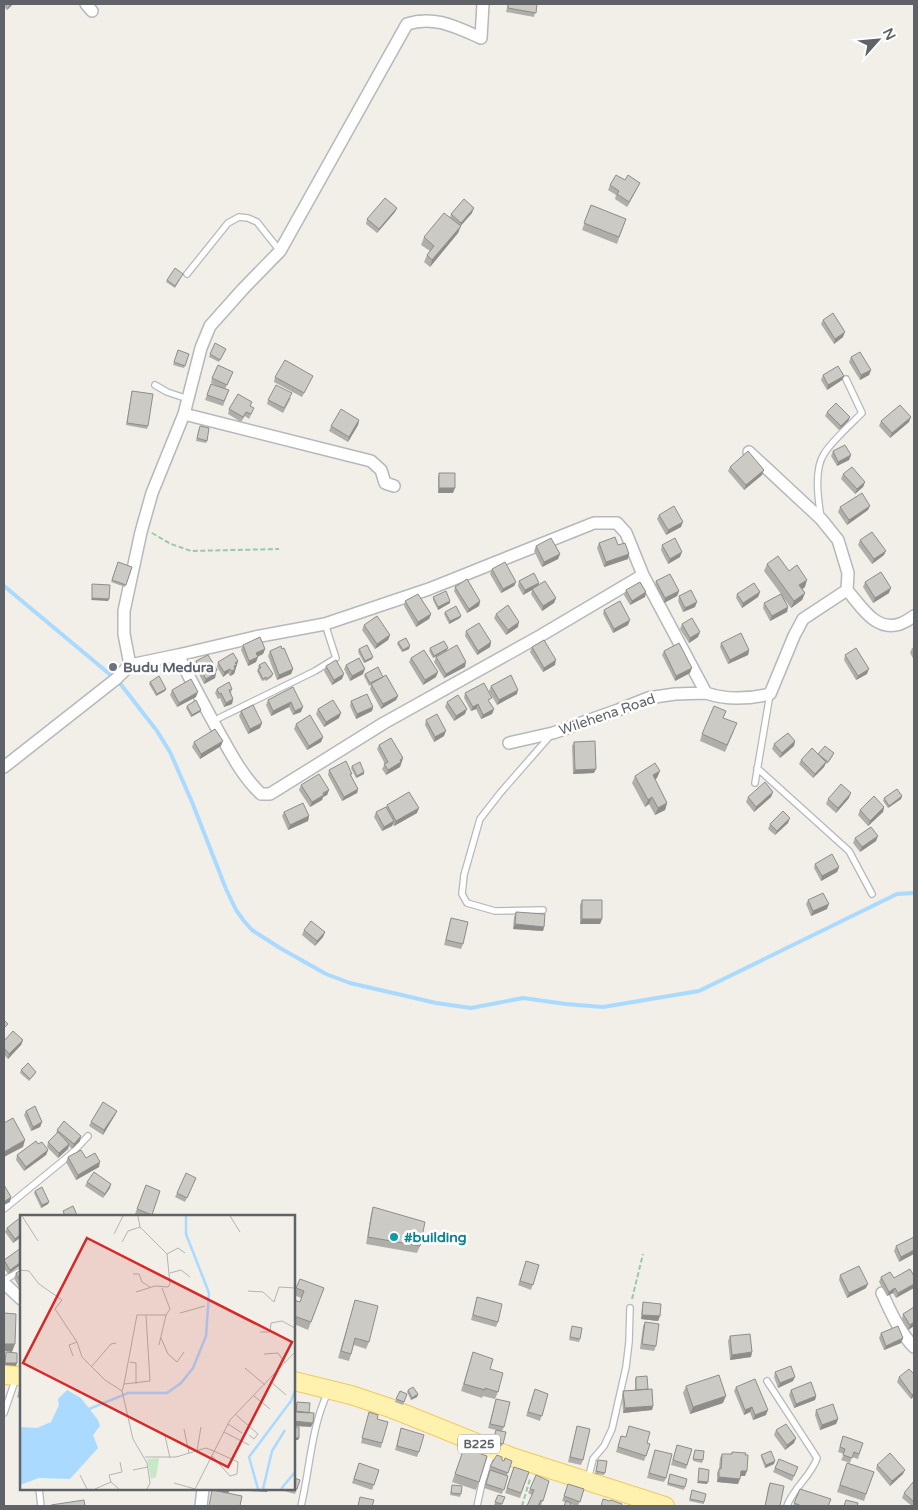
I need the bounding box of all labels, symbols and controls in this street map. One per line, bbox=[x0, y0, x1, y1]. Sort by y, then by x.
north arrow bbox=[853, 15, 903, 65]
text: N bbox=[879, 25, 899, 43]
place label: Budu Medura bbox=[123, 659, 214, 676]
marker: Budu Medura bbox=[107, 661, 119, 673]
street label: Wilehena Road bbox=[557, 690, 657, 739]
inset map bbox=[20, 1215, 295, 1490]
place label: #building bbox=[404, 1229, 467, 1246]
marker: #building bbox=[388, 1231, 400, 1243]
road number: B225 bbox=[458, 1435, 500, 1454]

